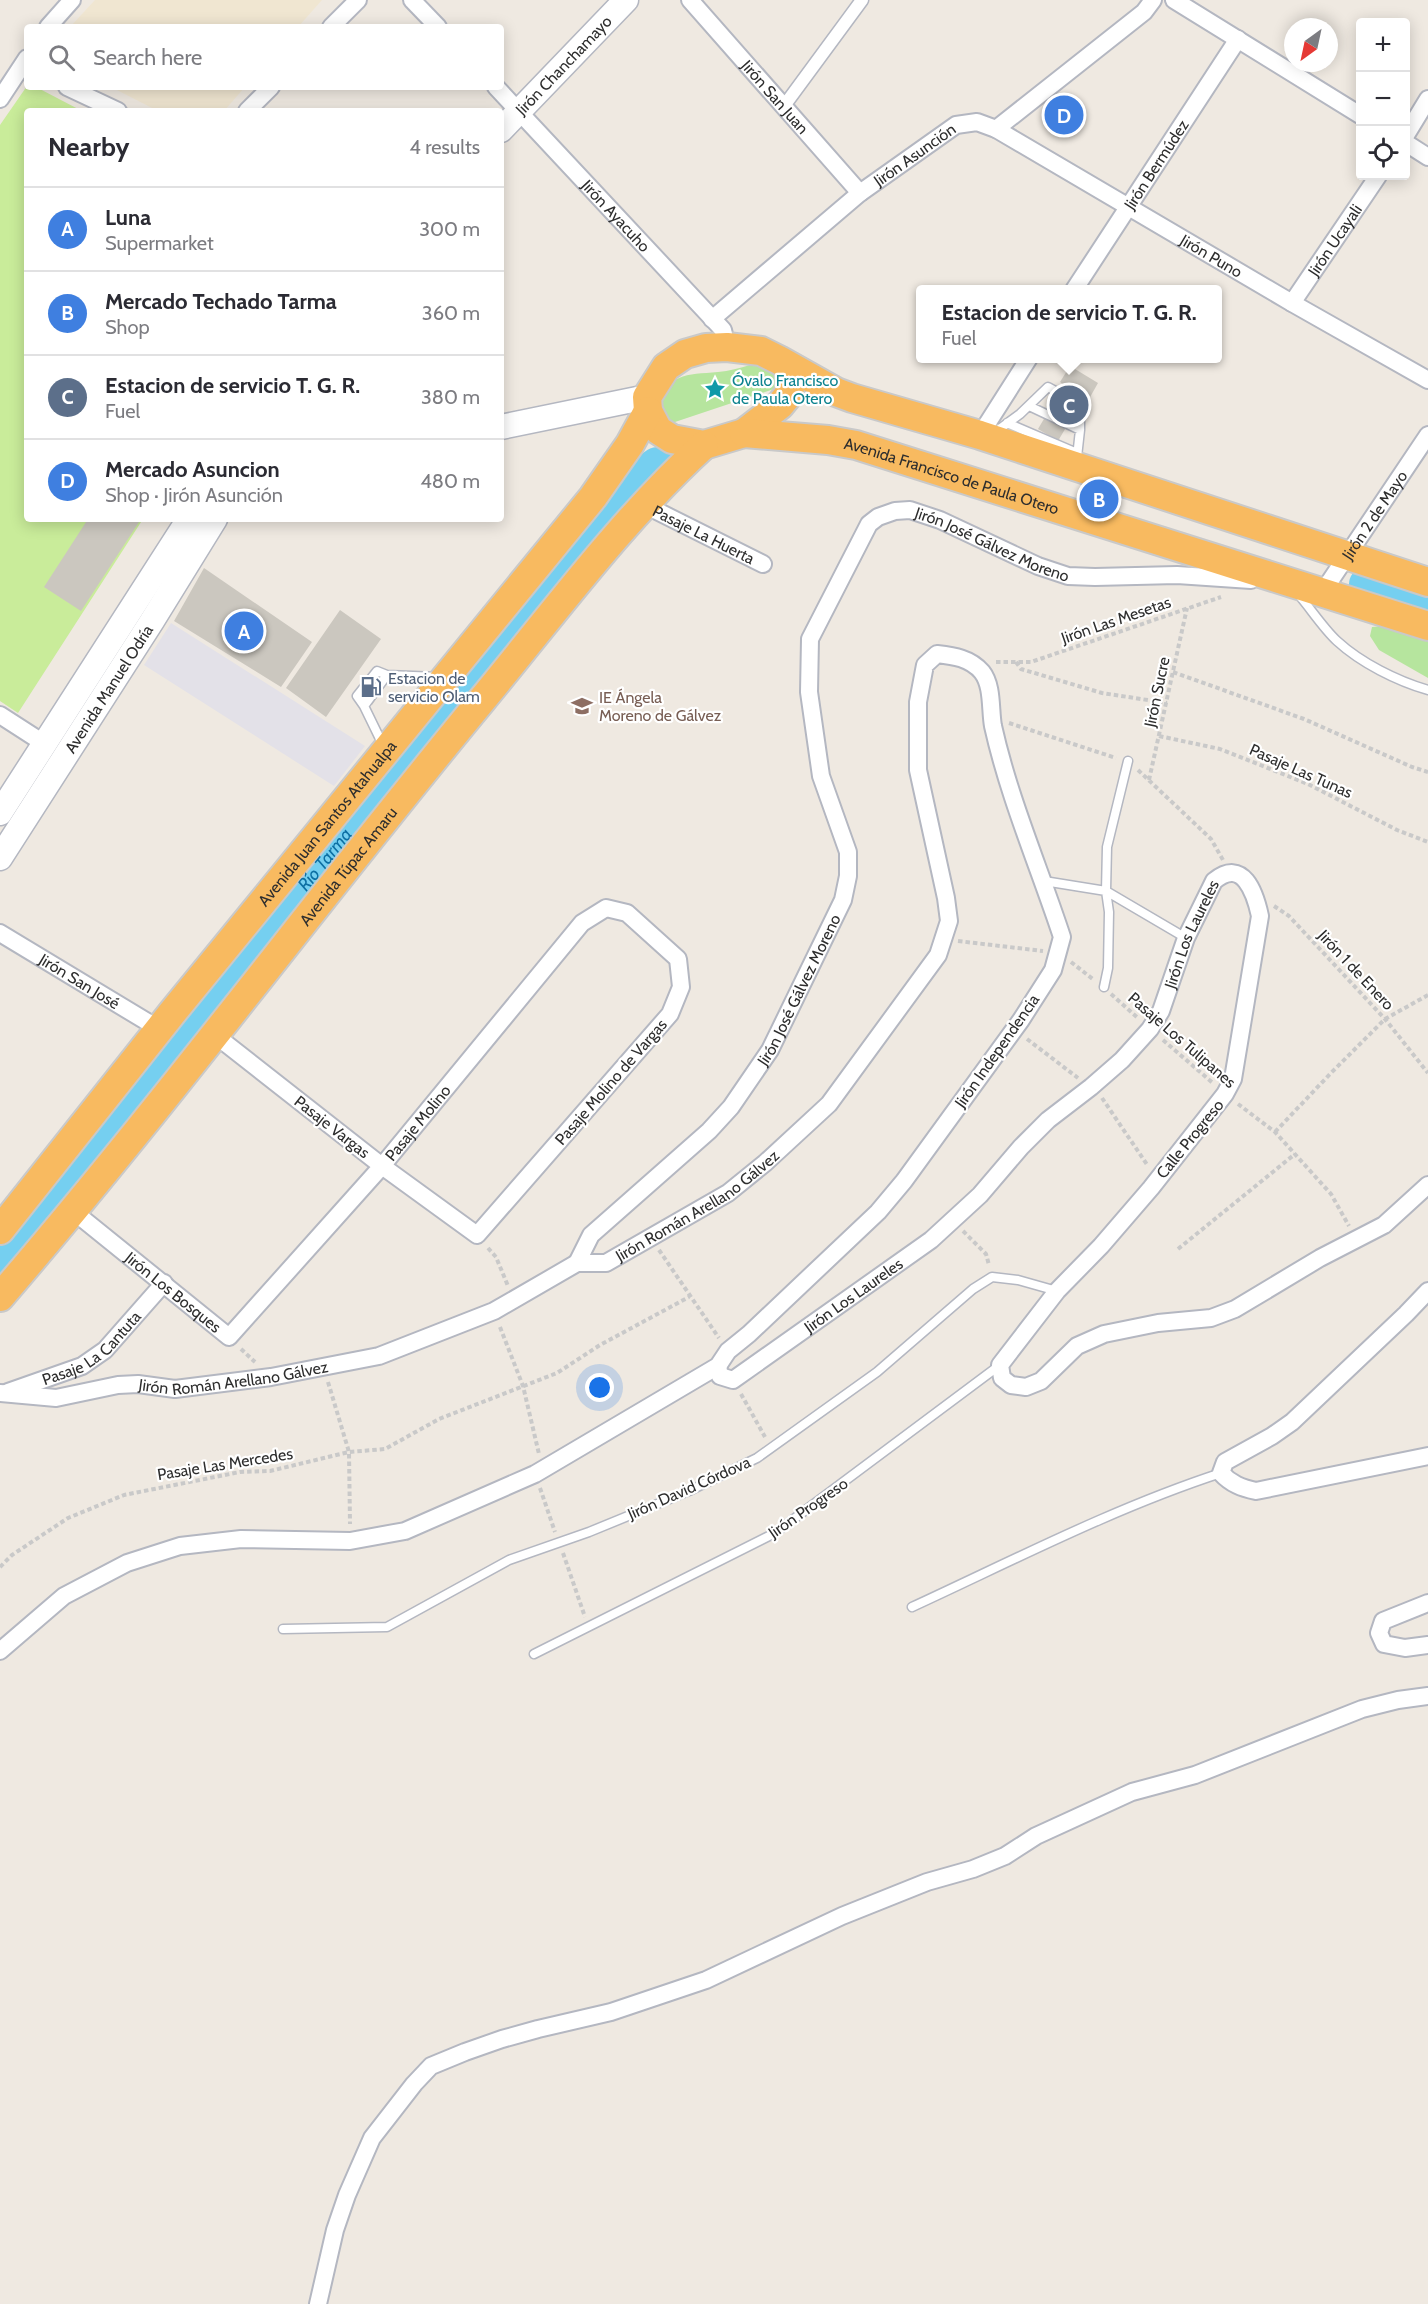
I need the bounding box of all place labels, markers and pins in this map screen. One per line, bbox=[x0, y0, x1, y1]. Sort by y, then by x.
pin: D bbox=[1044, 92, 1084, 138]
place label: Óvalo Francisco de Paula Otero bbox=[732, 371, 839, 408]
place icon: Óvalo Francisco de Paula Otero bbox=[703, 377, 727, 401]
pin: C bbox=[1050, 382, 1088, 428]
pin: B bbox=[1080, 476, 1118, 522]
pin: A bbox=[224, 608, 264, 654]
place label: Estacion de servicio Olam bbox=[388, 669, 480, 706]
fuel station icon: Estacion de servicio Olam bbox=[359, 675, 383, 699]
place label: IE Ángela Moreno de Gálvez bbox=[599, 688, 722, 725]
school or university icon: IE Ángela Moreno de Gálvez bbox=[570, 694, 594, 718]

